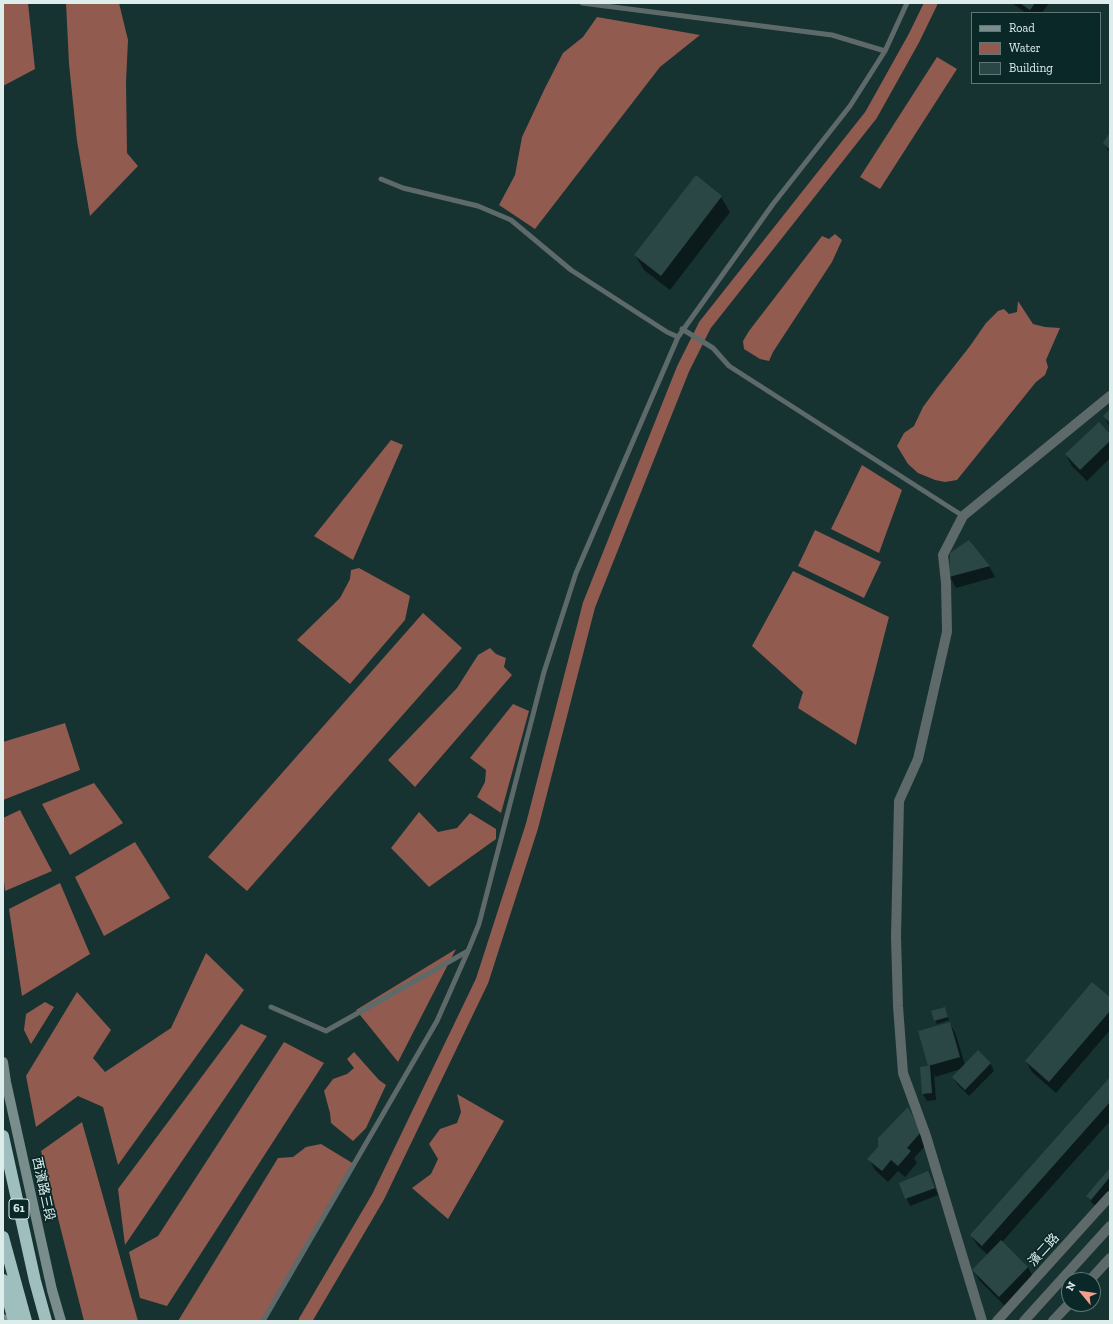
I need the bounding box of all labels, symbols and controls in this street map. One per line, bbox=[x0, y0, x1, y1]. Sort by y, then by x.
legend bbox=[971, 12, 1101, 84]
text: Road bbox=[1009, 21, 1035, 35]
text: Water bbox=[1009, 41, 1041, 55]
text: Building bbox=[1009, 61, 1053, 75]
street label: 西濱路三段 bbox=[29, 1156, 57, 1222]
road number: 61 bbox=[9, 1199, 29, 1219]
street label: 濱二路 bbox=[1025, 1230, 1063, 1270]
north arrow bbox=[1061, 1272, 1101, 1312]
text: N bbox=[1063, 1280, 1079, 1293]

